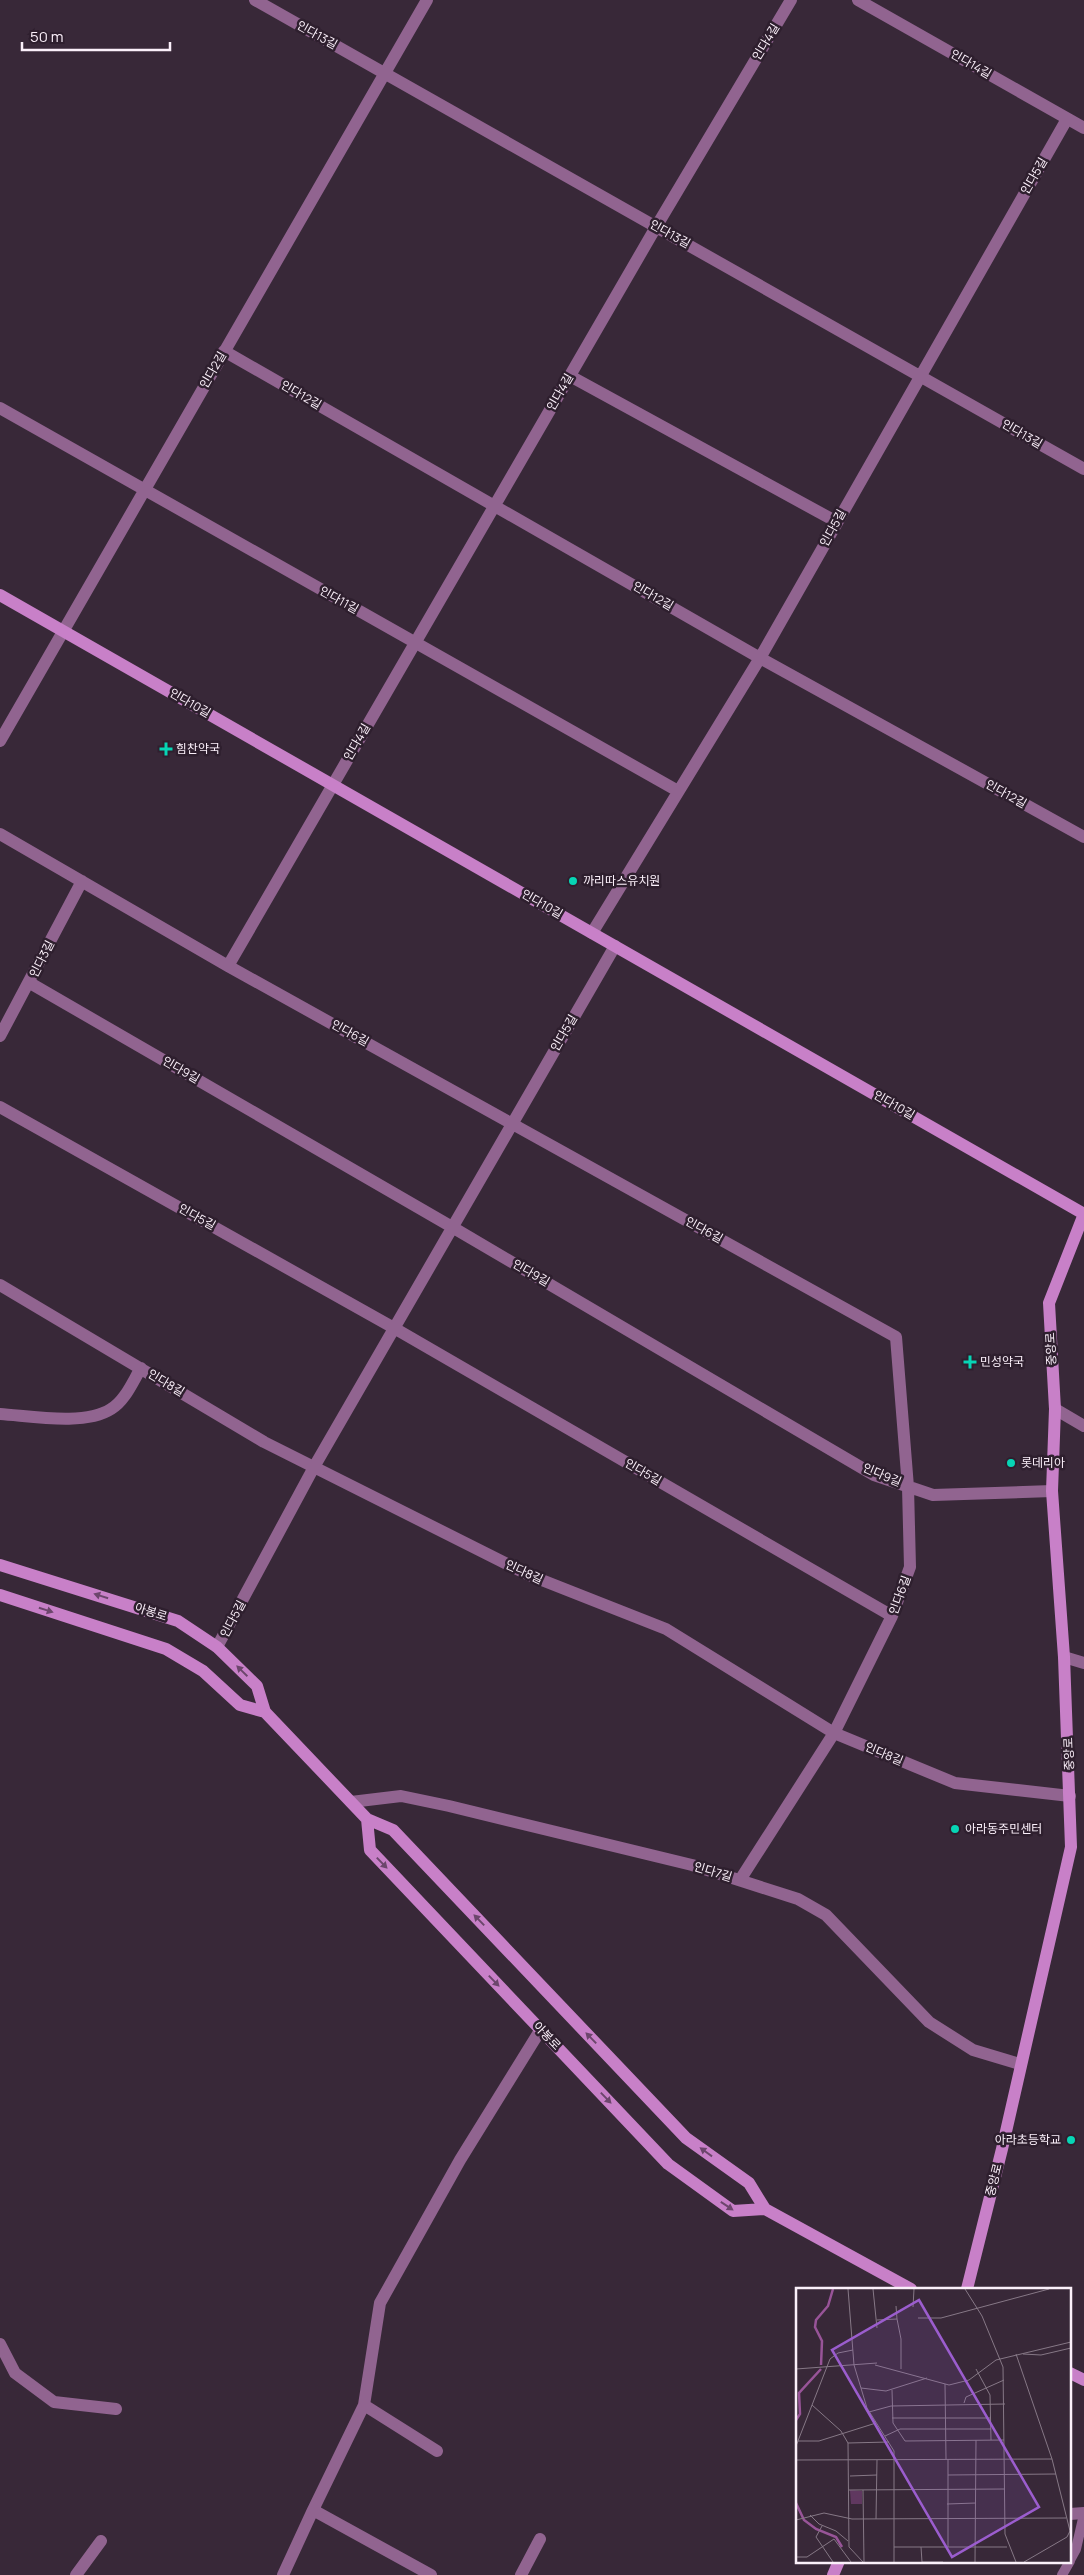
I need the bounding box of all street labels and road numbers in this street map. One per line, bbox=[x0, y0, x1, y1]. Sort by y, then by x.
street label: 인다13길 bbox=[294, 16, 341, 53]
street label: 인다4길 bbox=[748, 20, 783, 63]
street label: 인다14길 bbox=[948, 45, 995, 82]
street label: 인다5길 bbox=[1016, 154, 1051, 197]
street label: 인다13길 bbox=[647, 215, 694, 252]
street label: 인다2길 bbox=[195, 348, 230, 391]
street label: 인다4길 bbox=[542, 370, 577, 413]
street label: 인다12길 bbox=[278, 376, 325, 413]
street label: 인다13길 bbox=[999, 415, 1046, 452]
street label: 인다5길 bbox=[815, 506, 850, 549]
street label: 인다12길 bbox=[630, 577, 677, 614]
street label: 인다11길 bbox=[317, 582, 362, 617]
street label: 인다10길 bbox=[166, 684, 214, 721]
street label: 인다4길 bbox=[339, 720, 374, 763]
street label: 인다12길 bbox=[983, 775, 1030, 812]
street label: 인다10길 bbox=[518, 885, 566, 922]
street label: 인다3길 bbox=[25, 937, 58, 980]
street label: 인다5길 bbox=[546, 1011, 581, 1054]
street label: 인다6길 bbox=[328, 1015, 372, 1050]
street label: 인다9길 bbox=[159, 1052, 203, 1087]
street label: 인다10길 bbox=[870, 1086, 918, 1123]
street label: 인다5길 bbox=[176, 1199, 219, 1234]
street label: 인다6길 bbox=[682, 1212, 726, 1247]
street label: 인다9길 bbox=[509, 1255, 553, 1290]
street label: 중앙로 bbox=[1041, 1332, 1060, 1366]
street label: 인다8길 bbox=[145, 1365, 188, 1400]
street label: 인다5길 bbox=[622, 1454, 665, 1489]
street label: 인다9길 bbox=[860, 1459, 904, 1490]
street label: 인다8길 bbox=[502, 1555, 546, 1588]
street label: 인다6길 bbox=[885, 1573, 914, 1617]
street label: 인다5길 bbox=[216, 1597, 249, 1640]
street label: 아봉로 bbox=[133, 1598, 170, 1625]
street label: 중앙로 bbox=[1059, 1737, 1078, 1771]
street label: 인다8길 bbox=[862, 1738, 906, 1769]
street label: 인다7길 bbox=[692, 1858, 734, 1885]
street label: 아봉로 bbox=[530, 2018, 565, 2053]
street label: 중앙로 bbox=[981, 2162, 1006, 2198]

